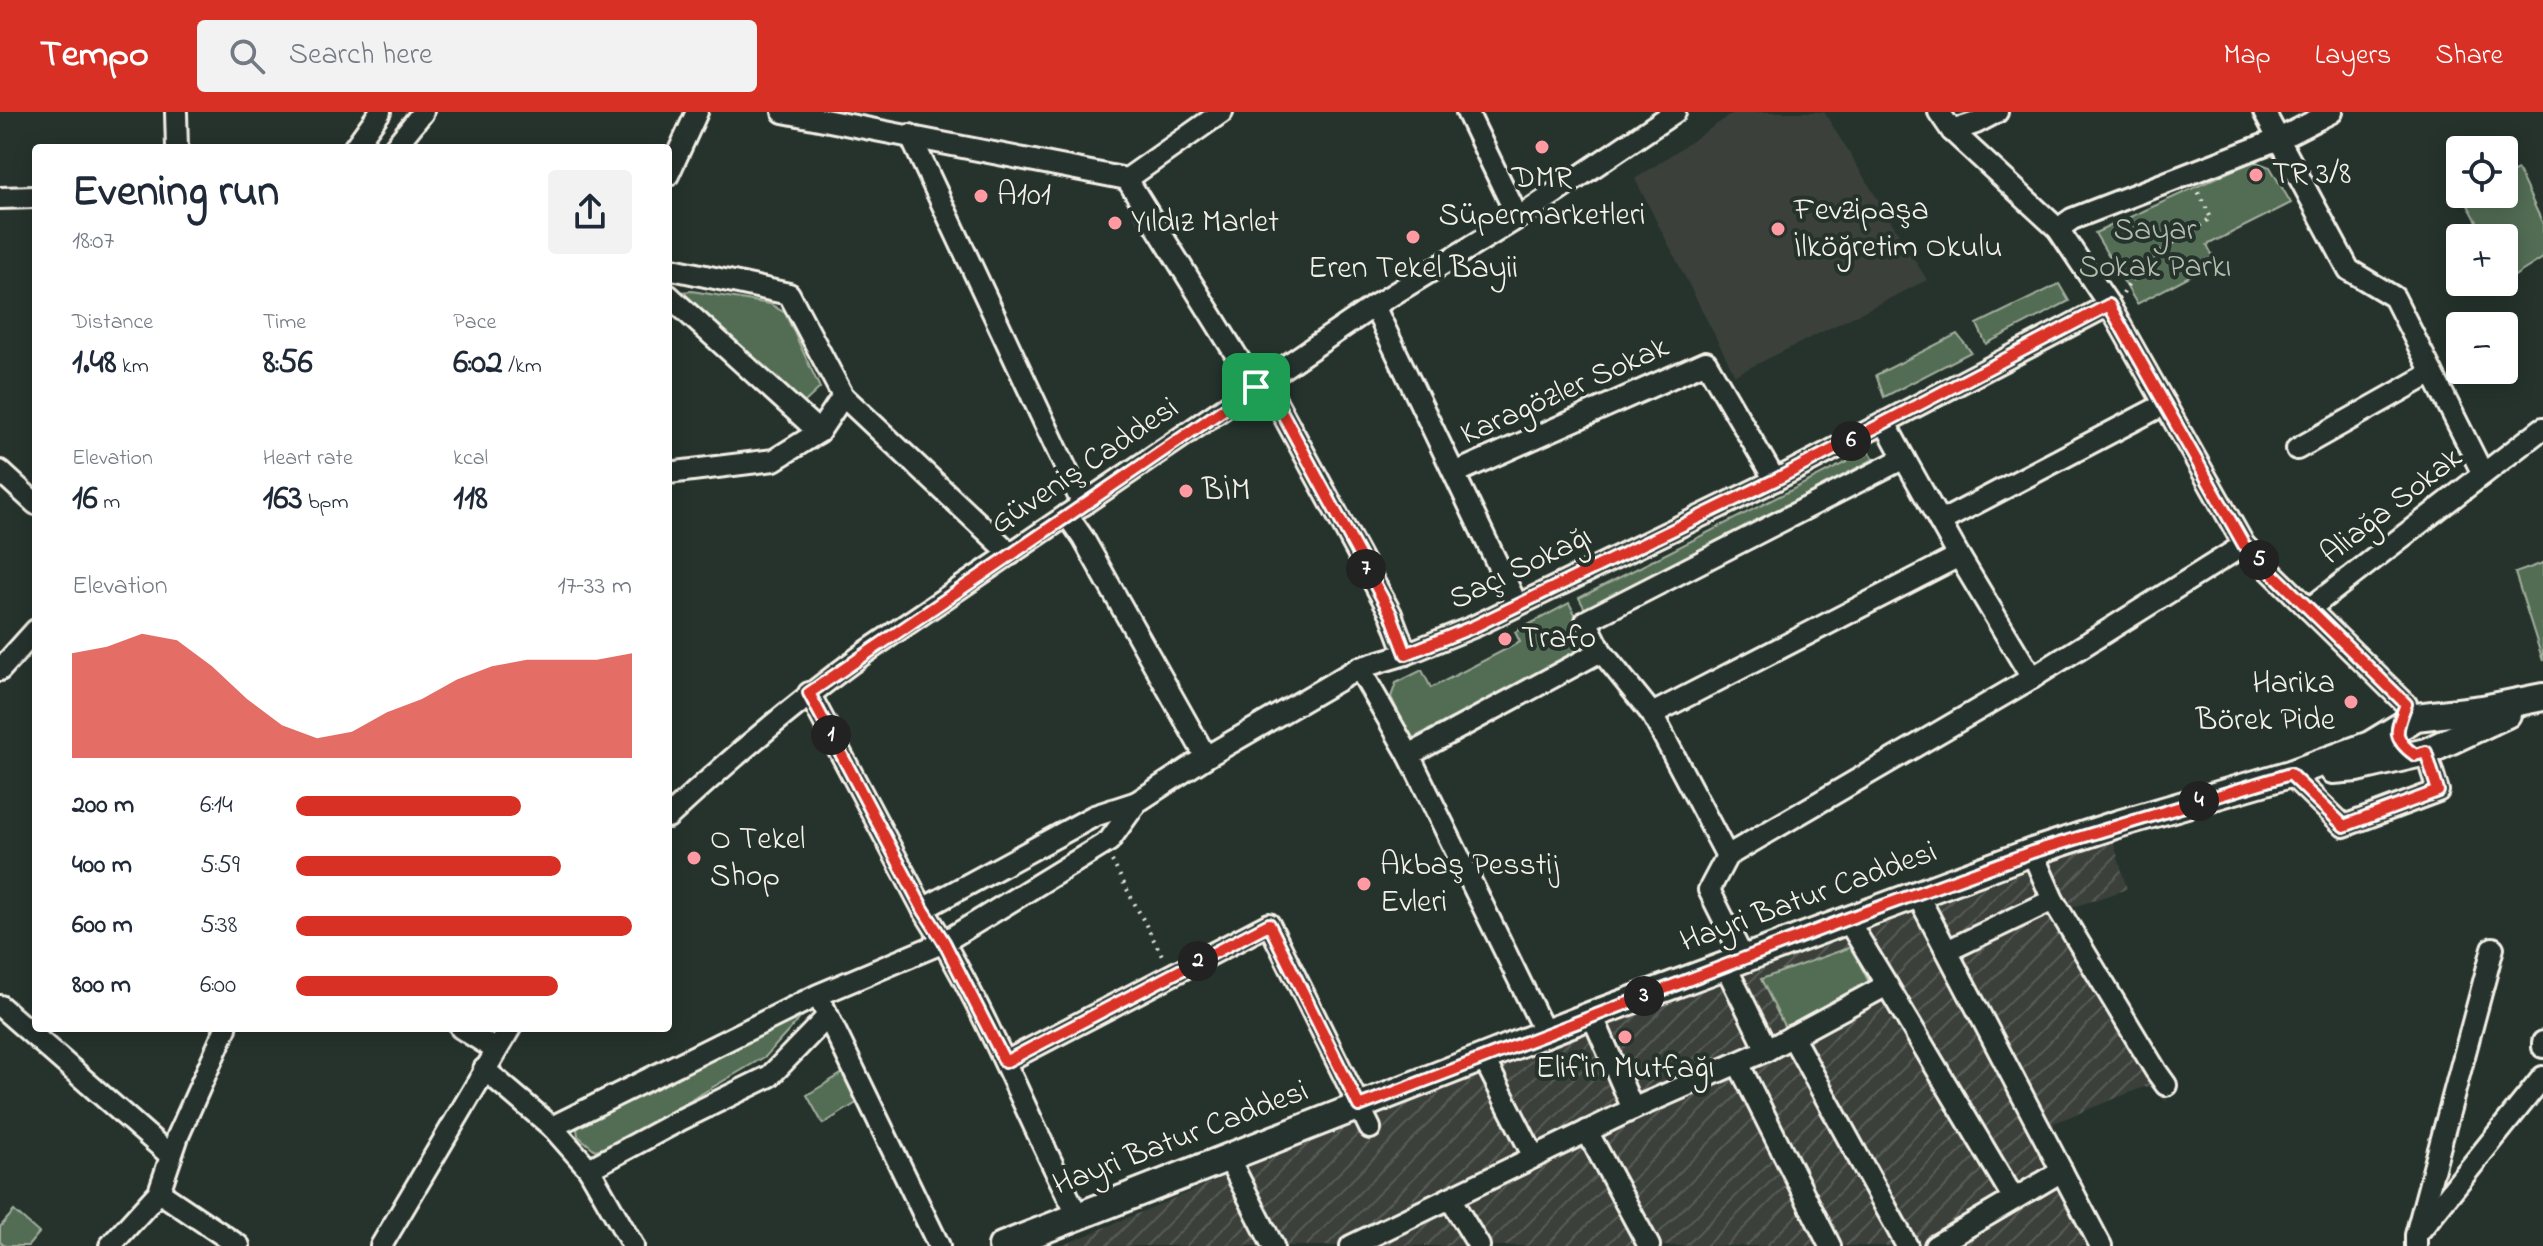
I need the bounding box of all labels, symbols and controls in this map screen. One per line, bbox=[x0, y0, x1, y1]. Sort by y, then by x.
search box bbox=[197, 20, 757, 92]
text: Tempo bbox=[40, 28, 149, 84]
icon: search bbox=[225, 34, 269, 78]
text: Search here bbox=[289, 34, 432, 78]
text: Map bbox=[2223, 36, 2271, 77]
text: Layers bbox=[2315, 36, 2391, 77]
text: Share bbox=[2435, 36, 2503, 77]
map controls bbox=[2446, 136, 2518, 384]
button: locate bbox=[2446, 136, 2518, 208]
marker: DMR Süpermarketleri bbox=[1533, 138, 1551, 156]
place label: TR 3/8 bbox=[2272, 152, 2351, 199]
place label: DMR Süpermarketleri bbox=[1439, 156, 1645, 240]
text: Evening run bbox=[72, 161, 279, 225]
marker: TR 3/8 bbox=[2247, 166, 2265, 184]
button: share bbox=[548, 170, 632, 254]
place label: A101 bbox=[997, 173, 1051, 220]
marker: A101 bbox=[972, 187, 990, 205]
place label: Fevzipaşa İlköğretim Okulu bbox=[1793, 188, 2002, 273]
place label: Yıldız Marlet bbox=[1131, 200, 1279, 247]
park label: Sayar Sokak Parkı bbox=[2078, 208, 2232, 292]
marker: Yıldız Marlet bbox=[1106, 214, 1124, 232]
marker: Fevzipaşa İlköğretim Okulu bbox=[1769, 220, 1787, 238]
text: 18:07 bbox=[72, 223, 114, 261]
button: + bbox=[2446, 224, 2518, 296]
marker: Eren Tekel Bayii bbox=[1404, 228, 1422, 246]
place label: Eren Tekel Bayii bbox=[1308, 246, 1518, 293]
text: Distance bbox=[72, 307, 153, 339]
text: Time bbox=[263, 307, 306, 339]
text: Pace bbox=[453, 307, 496, 339]
button: − bbox=[2446, 312, 2518, 384]
street label: Karagözler Sokak bbox=[1453, 325, 1678, 459]
text: 1.48 bbox=[72, 339, 117, 389]
text: 8:56 bbox=[263, 339, 313, 389]
text: 6:02 bbox=[453, 339, 503, 389]
text: km bbox=[117, 351, 149, 383]
text: /km bbox=[503, 351, 542, 383]
pin bbox=[1222, 353, 1290, 421]
icon: arrive bbox=[1234, 365, 1278, 409]
street label: Güveniş Caddesi bbox=[981, 386, 1189, 548]
pin: 6 bbox=[1831, 421, 1871, 461]
text: 6 bbox=[1846, 425, 1856, 457]
street label: Aliağa Sokak bbox=[2311, 436, 2475, 578]
text: Elevation bbox=[72, 443, 153, 475]
text: Heart rate bbox=[263, 443, 353, 475]
text: kcal bbox=[453, 443, 488, 475]
place label: BİM bbox=[1201, 468, 1250, 515]
text: 16 bbox=[72, 475, 98, 525]
text: 163 bbox=[263, 475, 302, 525]
text: 118 bbox=[453, 475, 488, 525]
marker: BİM bbox=[1177, 482, 1195, 500]
text: m bbox=[98, 487, 120, 519]
text: bpm bbox=[302, 487, 349, 519]
street label: Saçı Sokağı bbox=[1442, 514, 1601, 625]
pin: 5 bbox=[2239, 540, 2279, 580]
text: 5 bbox=[2253, 544, 2265, 576]
pin: 7 bbox=[1346, 549, 1386, 589]
text: 7 bbox=[1361, 553, 1371, 585]
text: Elevation bbox=[72, 568, 168, 606]
text: 17–33 m bbox=[557, 568, 632, 606]
place label: Trafo bbox=[1521, 616, 1596, 663]
marker: Trafo bbox=[1496, 630, 1514, 648]
place label: Harika Börek Pide bbox=[2195, 661, 2336, 745]
marker: Harika Börek Pide bbox=[2342, 693, 2360, 711]
pin: 1 bbox=[811, 715, 851, 755]
text: 1 bbox=[828, 719, 835, 751]
pin: 4 bbox=[2179, 781, 2219, 821]
text: 4 bbox=[2194, 785, 2204, 817]
text: 200 m bbox=[72, 787, 134, 825]
text: 6:14 bbox=[200, 787, 233, 825]
place label: O Tekel Shop bbox=[710, 817, 805, 901]
street label: Hayri Batur Caddesi bbox=[1674, 830, 1944, 966]
place label: Akbaş Pesstij Evleri bbox=[1380, 843, 1559, 927]
text: 400 m bbox=[72, 847, 132, 885]
text: 5:59 bbox=[200, 847, 240, 885]
marker: O Tekel Shop bbox=[685, 849, 703, 867]
marker: Akbaş Pesstij Evleri bbox=[1355, 875, 1373, 893]
text: 600 m bbox=[72, 907, 133, 945]
text: 5:38 bbox=[200, 907, 238, 945]
pin: 2 bbox=[1178, 941, 1218, 981]
text: 2 bbox=[1193, 945, 1203, 977]
text: 800 m bbox=[72, 967, 131, 1005]
text: 6:00 bbox=[200, 967, 236, 1005]
pin: 3 bbox=[1624, 976, 1664, 1016]
text: 3 bbox=[1639, 980, 1649, 1012]
marker: Elif'in Mutfağı bbox=[1616, 1028, 1634, 1046]
place label: Elif'in Mutfağı bbox=[1536, 1046, 1714, 1094]
street label: Hayri Batur Caddesi bbox=[1046, 1069, 1316, 1209]

